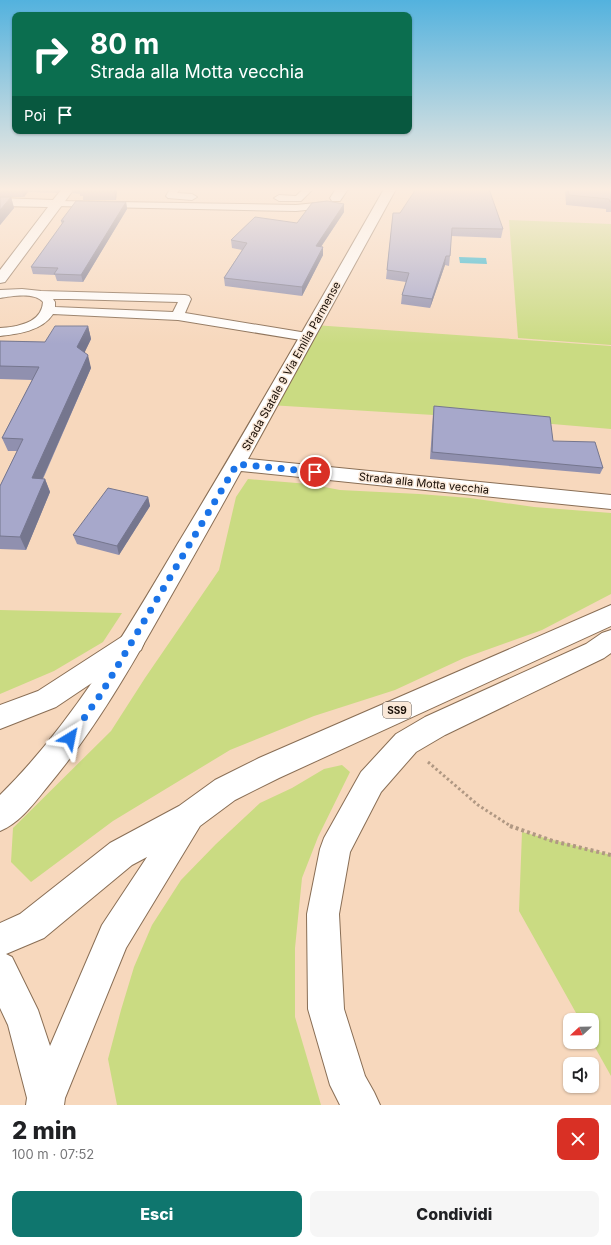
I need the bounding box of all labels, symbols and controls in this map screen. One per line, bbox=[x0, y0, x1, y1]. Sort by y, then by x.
text: 80 m bbox=[90, 27, 159, 61]
icon: right bbox=[24, 28, 76, 80]
text: Strada alla Motta vecchia bbox=[90, 61, 304, 82]
icon: arrive bbox=[54, 104, 76, 126]
text: Poi bbox=[24, 106, 46, 125]
street label: Strada Statale 9 Via Emilia Parmense bbox=[239, 279, 343, 453]
pin bbox=[298, 455, 332, 489]
icon: arrive bbox=[304, 461, 326, 483]
street label: Strada alla Motta vecchia bbox=[358, 469, 490, 497]
road number: SS9 bbox=[383, 702, 411, 718]
position arrow bbox=[49, 717, 91, 759]
north arrow bbox=[563, 1013, 599, 1049]
map controls bbox=[563, 1013, 599, 1093]
button: sound bbox=[563, 1057, 599, 1093]
text: 2 min bbox=[12, 1116, 77, 1145]
button: close bbox=[557, 1118, 599, 1160]
text: 100 m · 07:52 bbox=[12, 1146, 94, 1162]
button: Esci bbox=[12, 1191, 302, 1237]
button: Condividi bbox=[310, 1191, 599, 1237]

